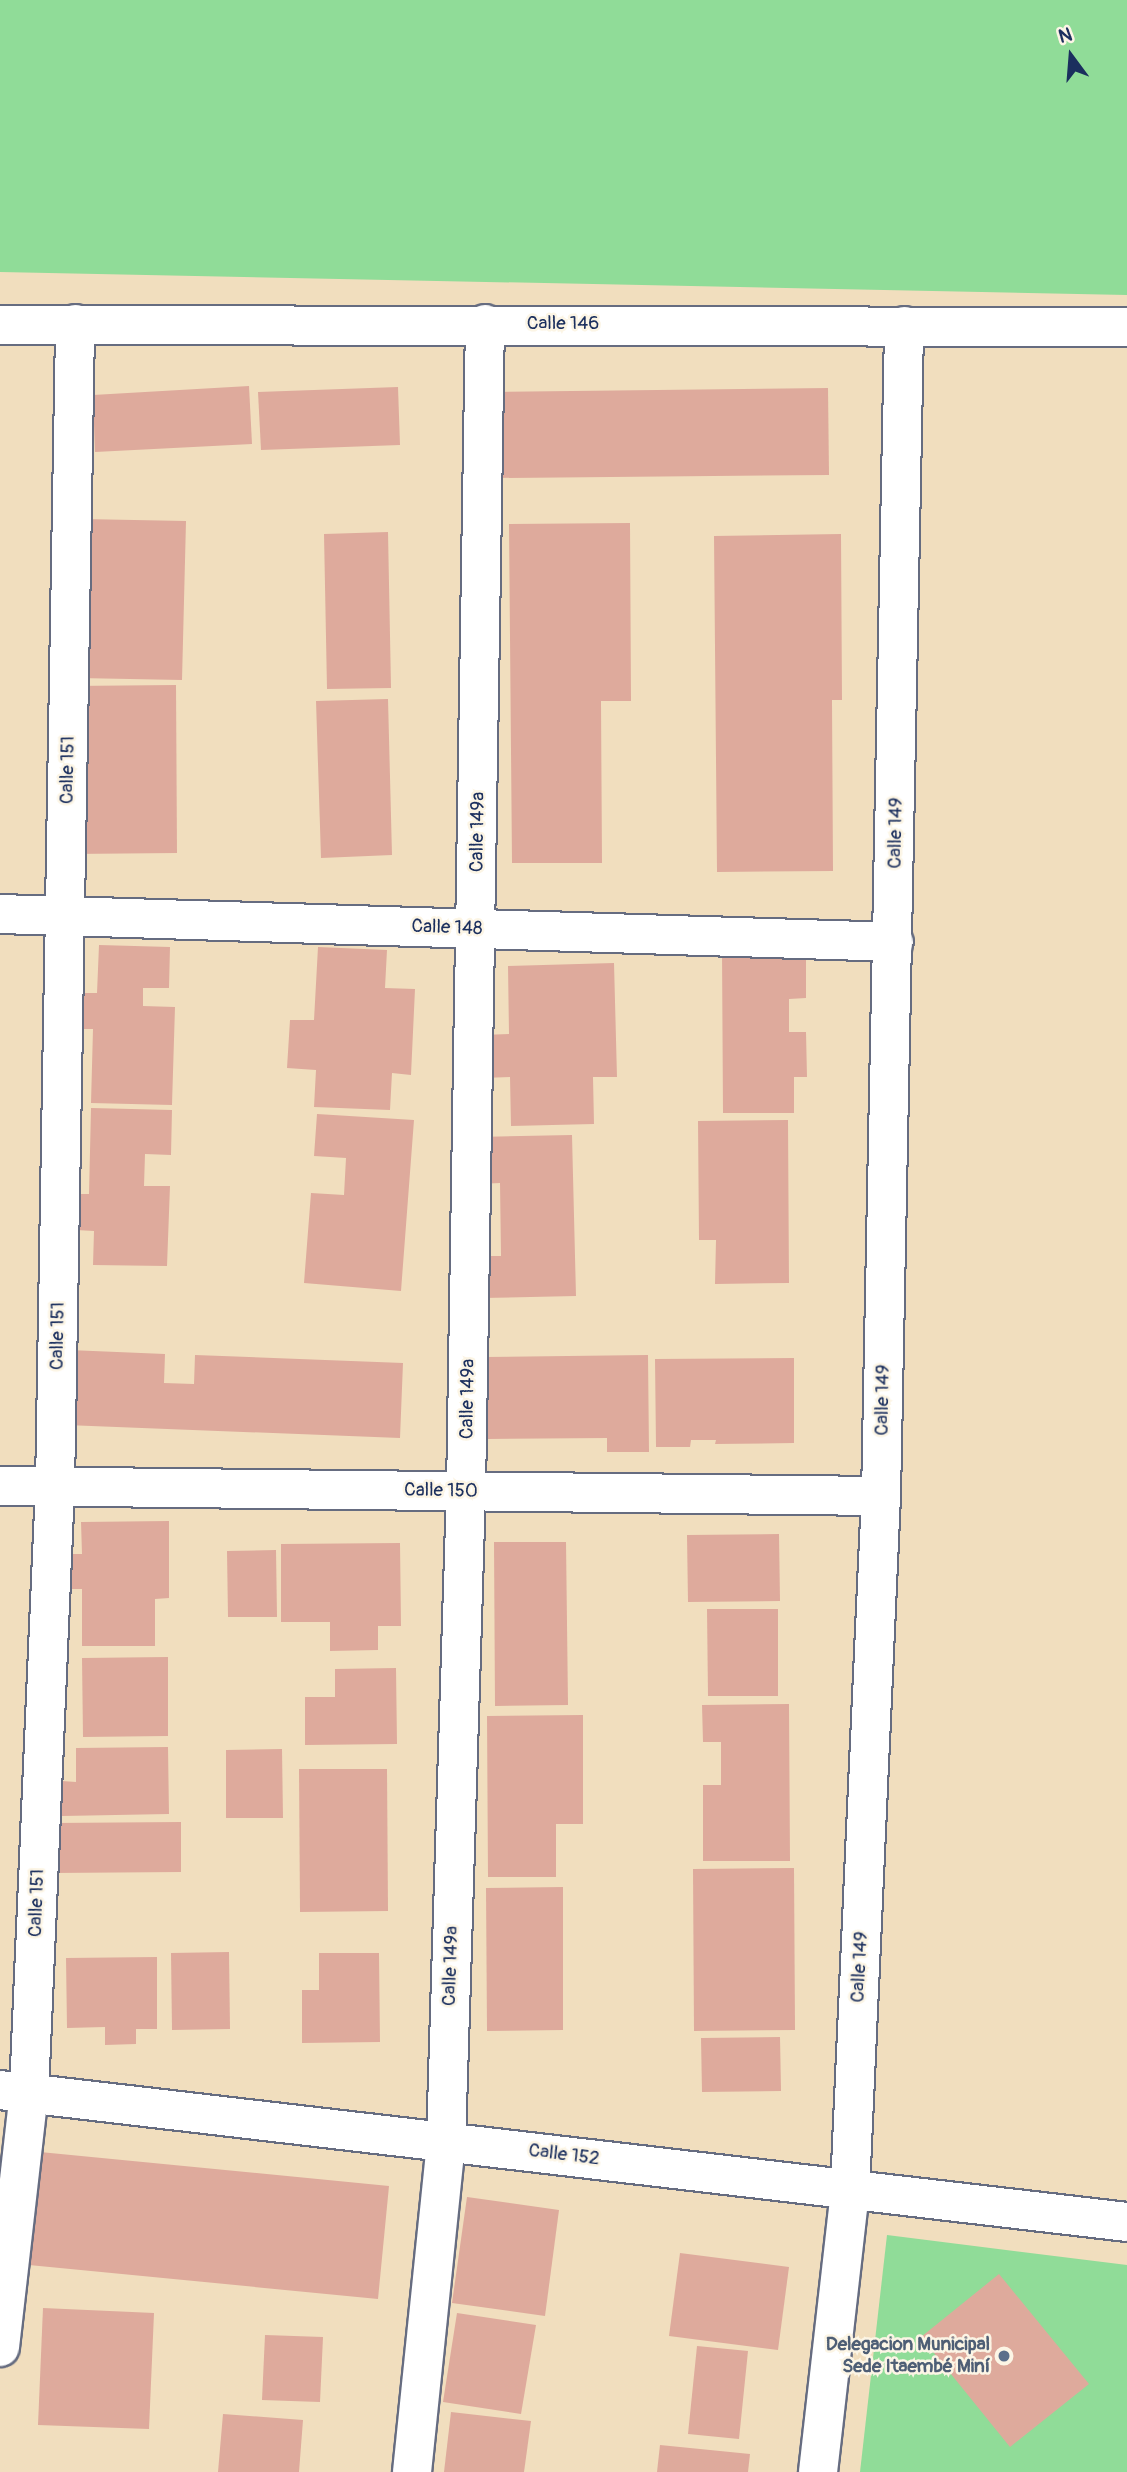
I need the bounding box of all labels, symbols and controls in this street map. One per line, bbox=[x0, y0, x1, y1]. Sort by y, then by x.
north arrow bbox=[1036, 21, 1106, 91]
text: N bbox=[1056, 23, 1075, 49]
street label: Calle 146 bbox=[527, 313, 599, 335]
street label: Calle 151 bbox=[56, 736, 80, 804]
street label: Calle 149a bbox=[466, 792, 490, 872]
street label: Calle 149 bbox=[884, 797, 908, 869]
street label: Calle 148 bbox=[411, 915, 483, 941]
street label: Calle 151 bbox=[46, 1302, 70, 1370]
street label: Calle 149a bbox=[456, 1359, 480, 1439]
street label: Calle 149 bbox=[871, 1364, 895, 1436]
street label: Calle 150 bbox=[404, 1479, 478, 1503]
street label: Calle 151 bbox=[24, 1868, 50, 1938]
street label: Calle 149a bbox=[438, 1926, 464, 2006]
street label: Calle 149 bbox=[847, 1931, 873, 2003]
street label: Calle 152 bbox=[527, 2139, 601, 2171]
place label: Delegacion Municipal Sede Itaembé Miní bbox=[826, 2334, 990, 2378]
marker: Delegacion Municipal Sede Itaembé Miní bbox=[996, 2348, 1012, 2364]

